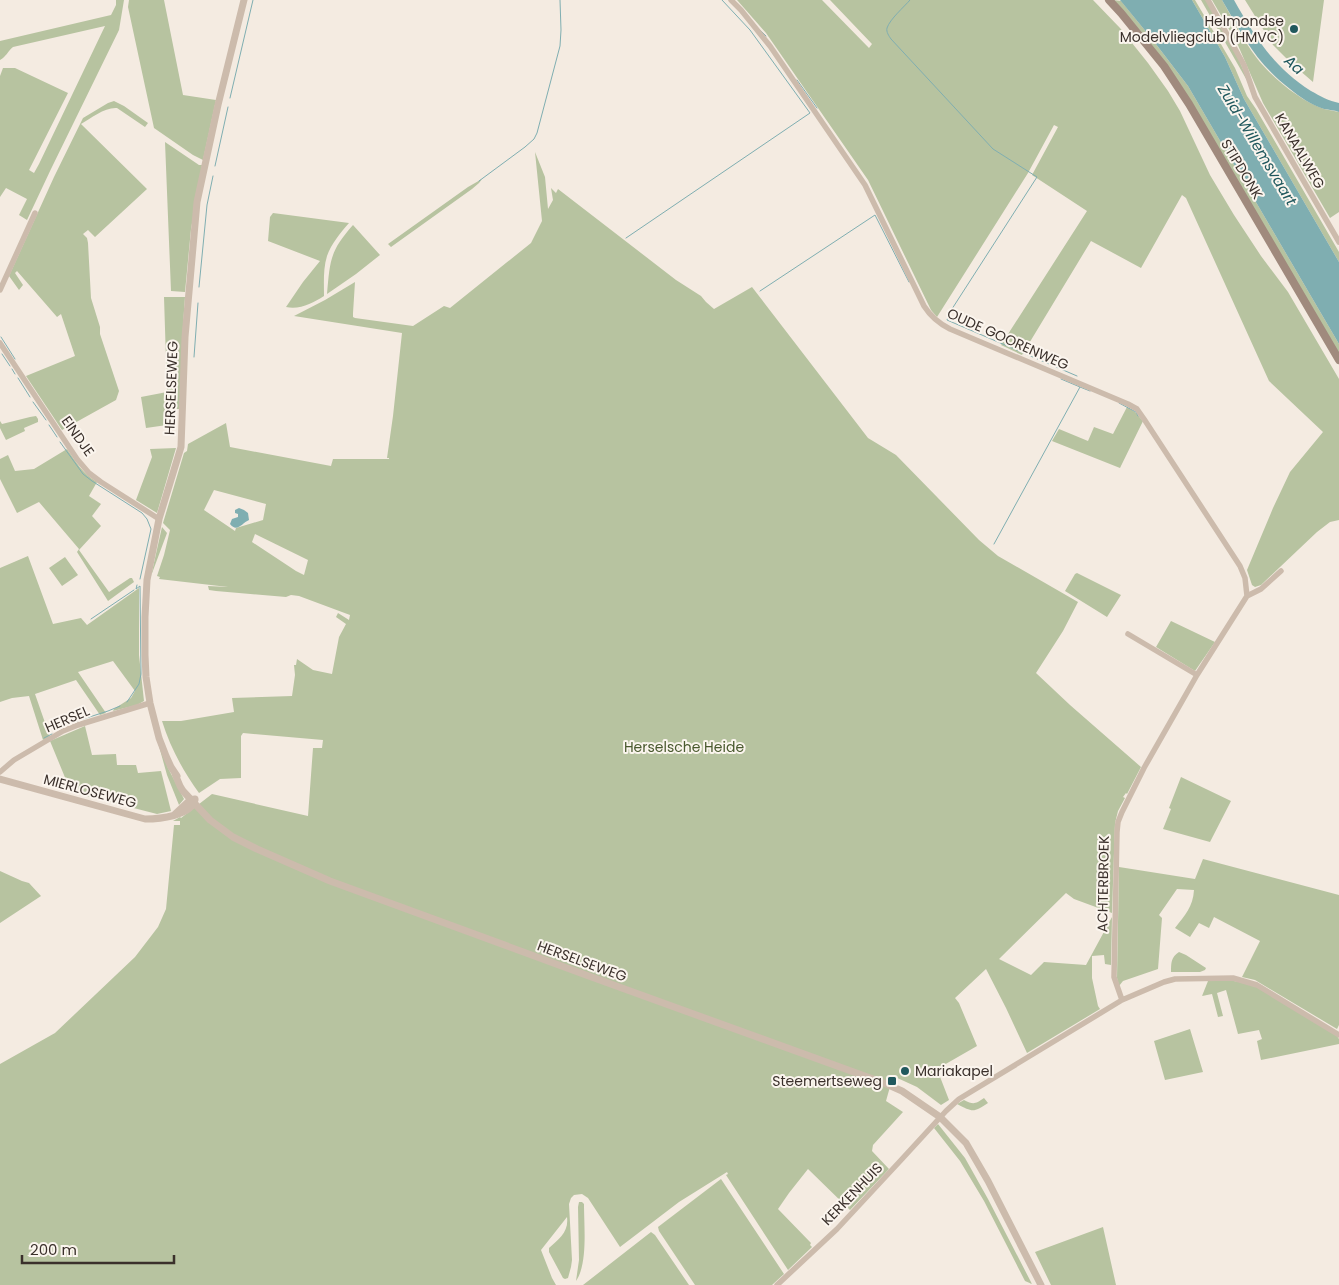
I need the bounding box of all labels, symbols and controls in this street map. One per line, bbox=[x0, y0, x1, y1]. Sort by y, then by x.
place label: Helmondse Modelvliegclub (HMVC) bbox=[1120, 11, 1284, 47]
marker: Helmondse Modelvliegclub (HMVC) bbox=[1288, 23, 1300, 35]
water label: Aa bbox=[1279, 49, 1309, 79]
water label: Zuid-Willemsvaart bbox=[1212, 79, 1302, 210]
street label: KANAALWEG bbox=[1270, 109, 1330, 193]
street label: STIPDONK bbox=[1216, 135, 1268, 203]
street label: OUDE GOORENWEG bbox=[944, 303, 1072, 375]
street label: HERSELSEWEG bbox=[159, 341, 183, 435]
street label: EINDJE bbox=[57, 412, 99, 460]
street label: HERSEL bbox=[42, 701, 92, 737]
park label: Herselsche Heide bbox=[624, 737, 744, 757]
street label: MIERLOSEWEG bbox=[41, 769, 139, 813]
street label: ACHTERBROEK bbox=[1092, 835, 1114, 933]
street label: HERSELSEWEG bbox=[534, 936, 630, 987]
place label: Mariakapel bbox=[915, 1061, 993, 1081]
marker: Mariakapel bbox=[899, 1065, 911, 1077]
place label: Steemertseweg bbox=[772, 1071, 882, 1091]
marker: Steemertseweg bbox=[886, 1075, 898, 1087]
street label: KERKENHUIS bbox=[817, 1158, 887, 1230]
scale bar bbox=[22, 1232, 175, 1264]
text: 200 m bbox=[30, 1239, 77, 1260]

